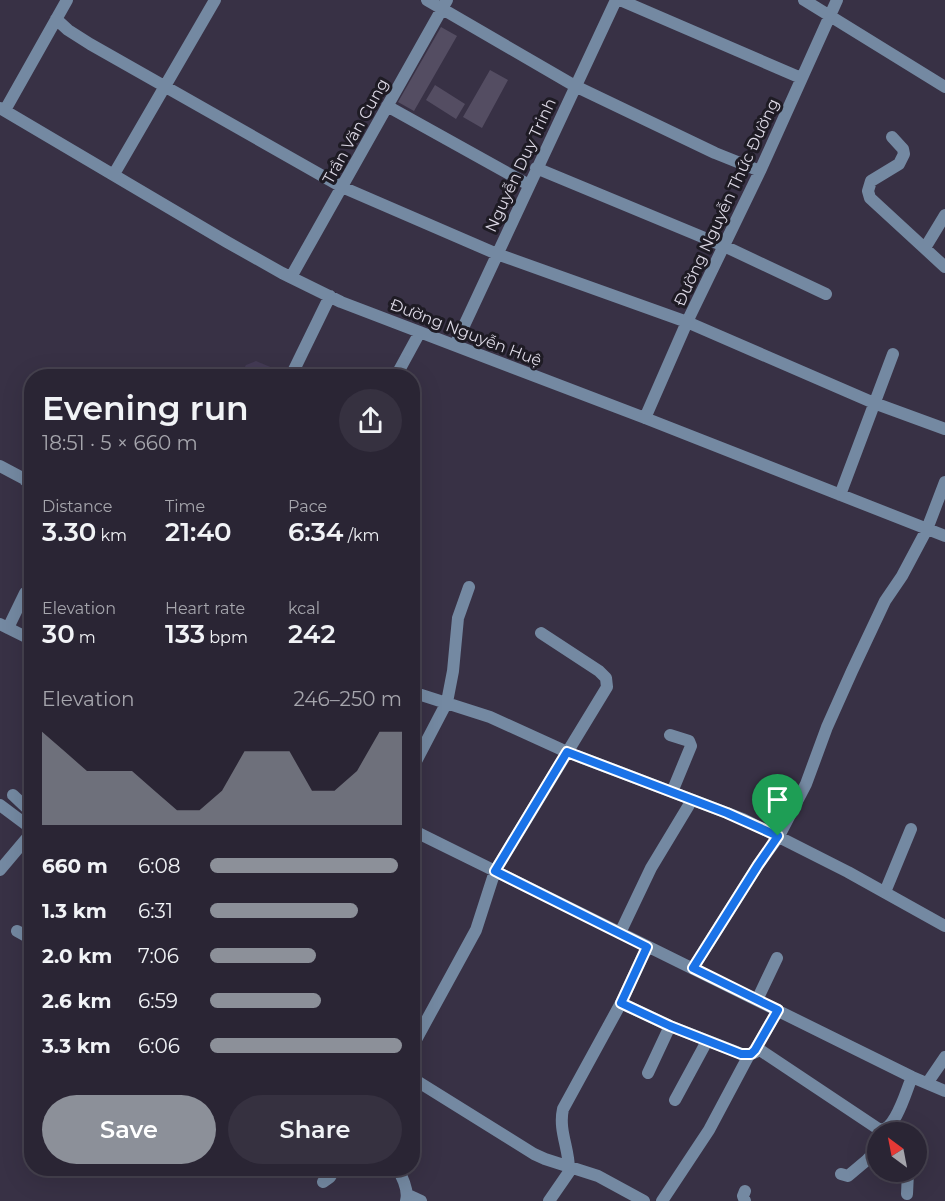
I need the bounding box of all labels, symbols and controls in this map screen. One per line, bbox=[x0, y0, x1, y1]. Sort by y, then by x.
street label: Trần Văn Cung bbox=[319, 75, 392, 187]
street label: Nguyễn Duy Trinh bbox=[481, 95, 560, 235]
street label: Đường Nguyễn Thức Đường bbox=[670, 95, 783, 309]
street label: Đường Nguyễn Huệ bbox=[387, 295, 544, 370]
text: Evening run bbox=[42, 388, 249, 428]
button: share bbox=[339, 389, 402, 452]
text: 18:51 · 5 × 660 m bbox=[42, 431, 198, 455]
text: Distance bbox=[42, 497, 112, 516]
text: Time bbox=[165, 497, 205, 516]
text: Pace bbox=[288, 497, 327, 516]
text: 3.30 bbox=[42, 516, 96, 548]
text: 21:40 bbox=[165, 516, 232, 548]
text: 6:34 bbox=[288, 516, 343, 548]
text: km bbox=[96, 526, 127, 545]
text: /km bbox=[343, 526, 380, 545]
text: Elevation bbox=[42, 599, 116, 618]
text: Heart rate bbox=[165, 599, 245, 618]
text: kcal bbox=[288, 599, 320, 618]
text: 30 bbox=[42, 618, 75, 650]
text: 133 bbox=[165, 618, 205, 650]
text: 242 bbox=[288, 618, 336, 650]
text: m bbox=[75, 628, 96, 647]
text: bpm bbox=[205, 628, 248, 647]
text: Elevation bbox=[42, 687, 134, 711]
text: 246–250 m bbox=[293, 687, 402, 711]
pin bbox=[752, 774, 803, 836]
icon: arrive bbox=[761, 783, 794, 816]
text: 660 m bbox=[42, 854, 108, 878]
text: 6:08 bbox=[138, 854, 180, 878]
text: 1.3 km bbox=[42, 899, 107, 923]
text: 6:31 bbox=[138, 899, 173, 923]
text: 2.0 km bbox=[42, 944, 112, 968]
text: 7:06 bbox=[138, 944, 179, 968]
text: 2.6 km bbox=[42, 989, 111, 1013]
text: 6:59 bbox=[138, 989, 178, 1013]
text: 3.3 km bbox=[42, 1034, 111, 1058]
text: 6:06 bbox=[138, 1034, 180, 1058]
button: Save bbox=[42, 1095, 216, 1164]
button: Share bbox=[228, 1095, 402, 1164]
north arrow bbox=[867, 1122, 927, 1182]
map controls bbox=[867, 1122, 927, 1182]

